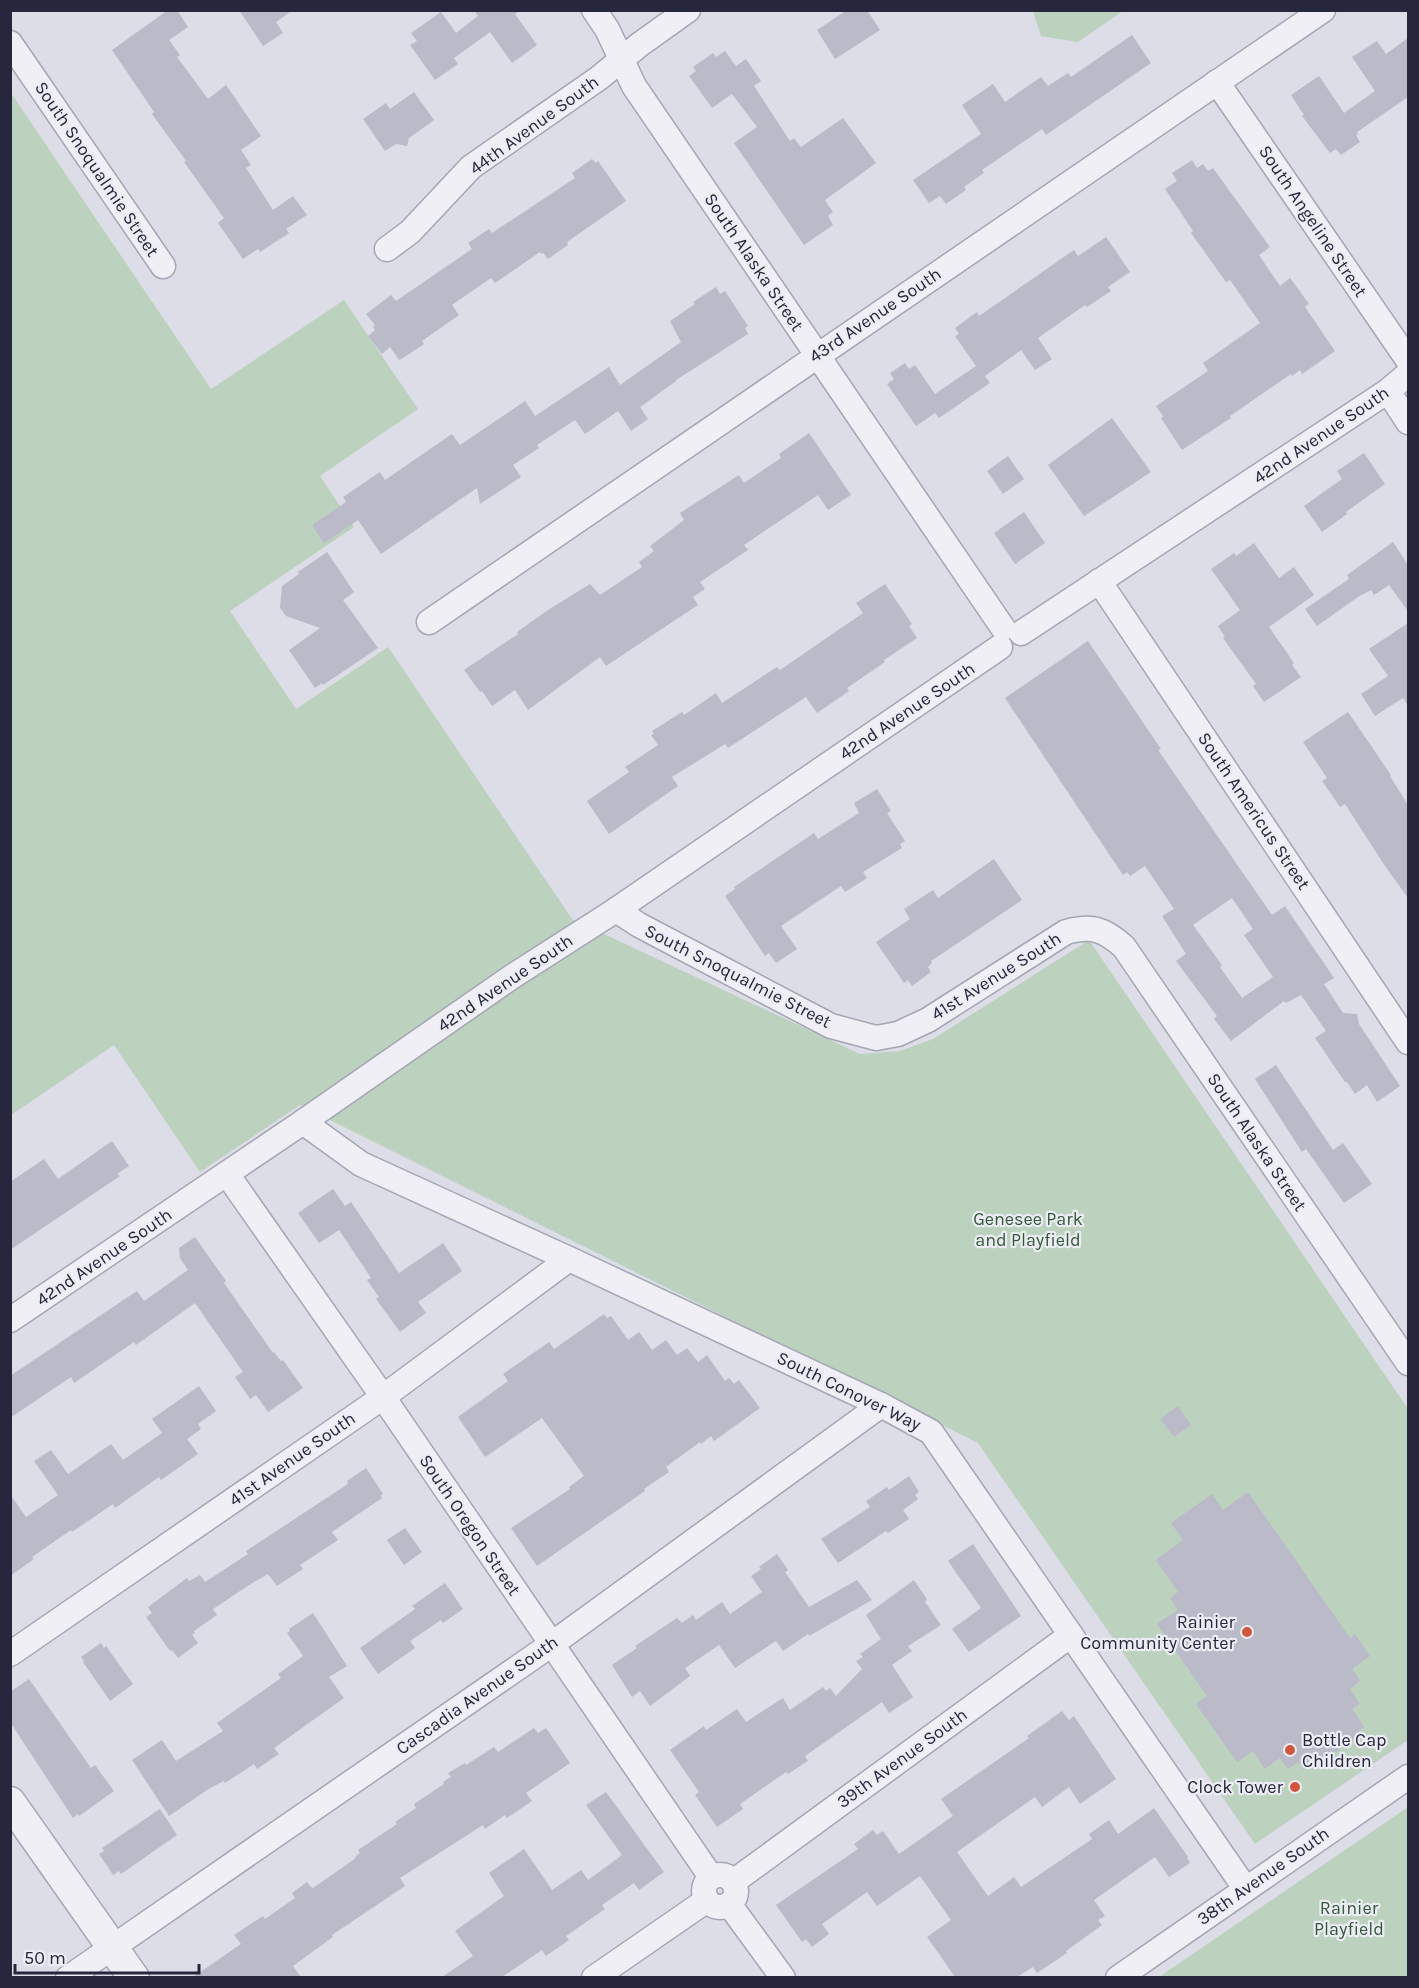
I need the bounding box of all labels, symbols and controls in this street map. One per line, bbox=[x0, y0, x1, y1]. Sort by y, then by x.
street label: 44th Avenue South bbox=[465, 71, 603, 179]
street label: South Snoqualmie Street bbox=[30, 77, 164, 261]
street label: South Angeline Street bbox=[1254, 141, 1372, 301]
street label: South Alaska Street bbox=[700, 189, 809, 335]
street label: 43rd Avenue South bbox=[805, 263, 945, 367]
street label: 42nd Avenue South bbox=[1249, 381, 1393, 489]
street label: 42nd Avenue South bbox=[835, 657, 979, 765]
street label: South Americus Street bbox=[1193, 728, 1315, 894]
street label: South Snoqualmie Street bbox=[641, 919, 835, 1033]
street label: 41st Avenue South bbox=[927, 927, 1065, 1025]
street label: 42nd Avenue South bbox=[433, 929, 577, 1037]
street label: South Alaska Street bbox=[1203, 1069, 1312, 1215]
street label: 42nd Avenue South bbox=[32, 1203, 176, 1311]
park label: Genesee Park and Playfield bbox=[973, 1208, 1083, 1251]
street label: South Conover Way bbox=[773, 1346, 925, 1436]
street label: 41st Avenue South bbox=[225, 1407, 359, 1511]
street label: South Oregon Street bbox=[415, 1450, 526, 1600]
place label: Rainier Community Center bbox=[1080, 1611, 1235, 1654]
marker: Rainier Community Center bbox=[1240, 1625, 1254, 1639]
street label: Cascadia Avenue South bbox=[392, 1631, 562, 1759]
street label: 39th Avenue South bbox=[833, 1703, 971, 1813]
place label: Bottle Cap Children bbox=[1302, 1729, 1387, 1772]
marker: Bottle Cap Children bbox=[1283, 1743, 1297, 1757]
place label: Clock Tower bbox=[1187, 1776, 1283, 1798]
marker: Clock Tower bbox=[1288, 1780, 1302, 1794]
street label: 38th Avenue South bbox=[1193, 1822, 1333, 1930]
park label: Rainier Playfield bbox=[1314, 1897, 1384, 1940]
scale bar bbox=[15, 1937, 200, 1975]
text: 50 m bbox=[24, 1947, 66, 1969]

